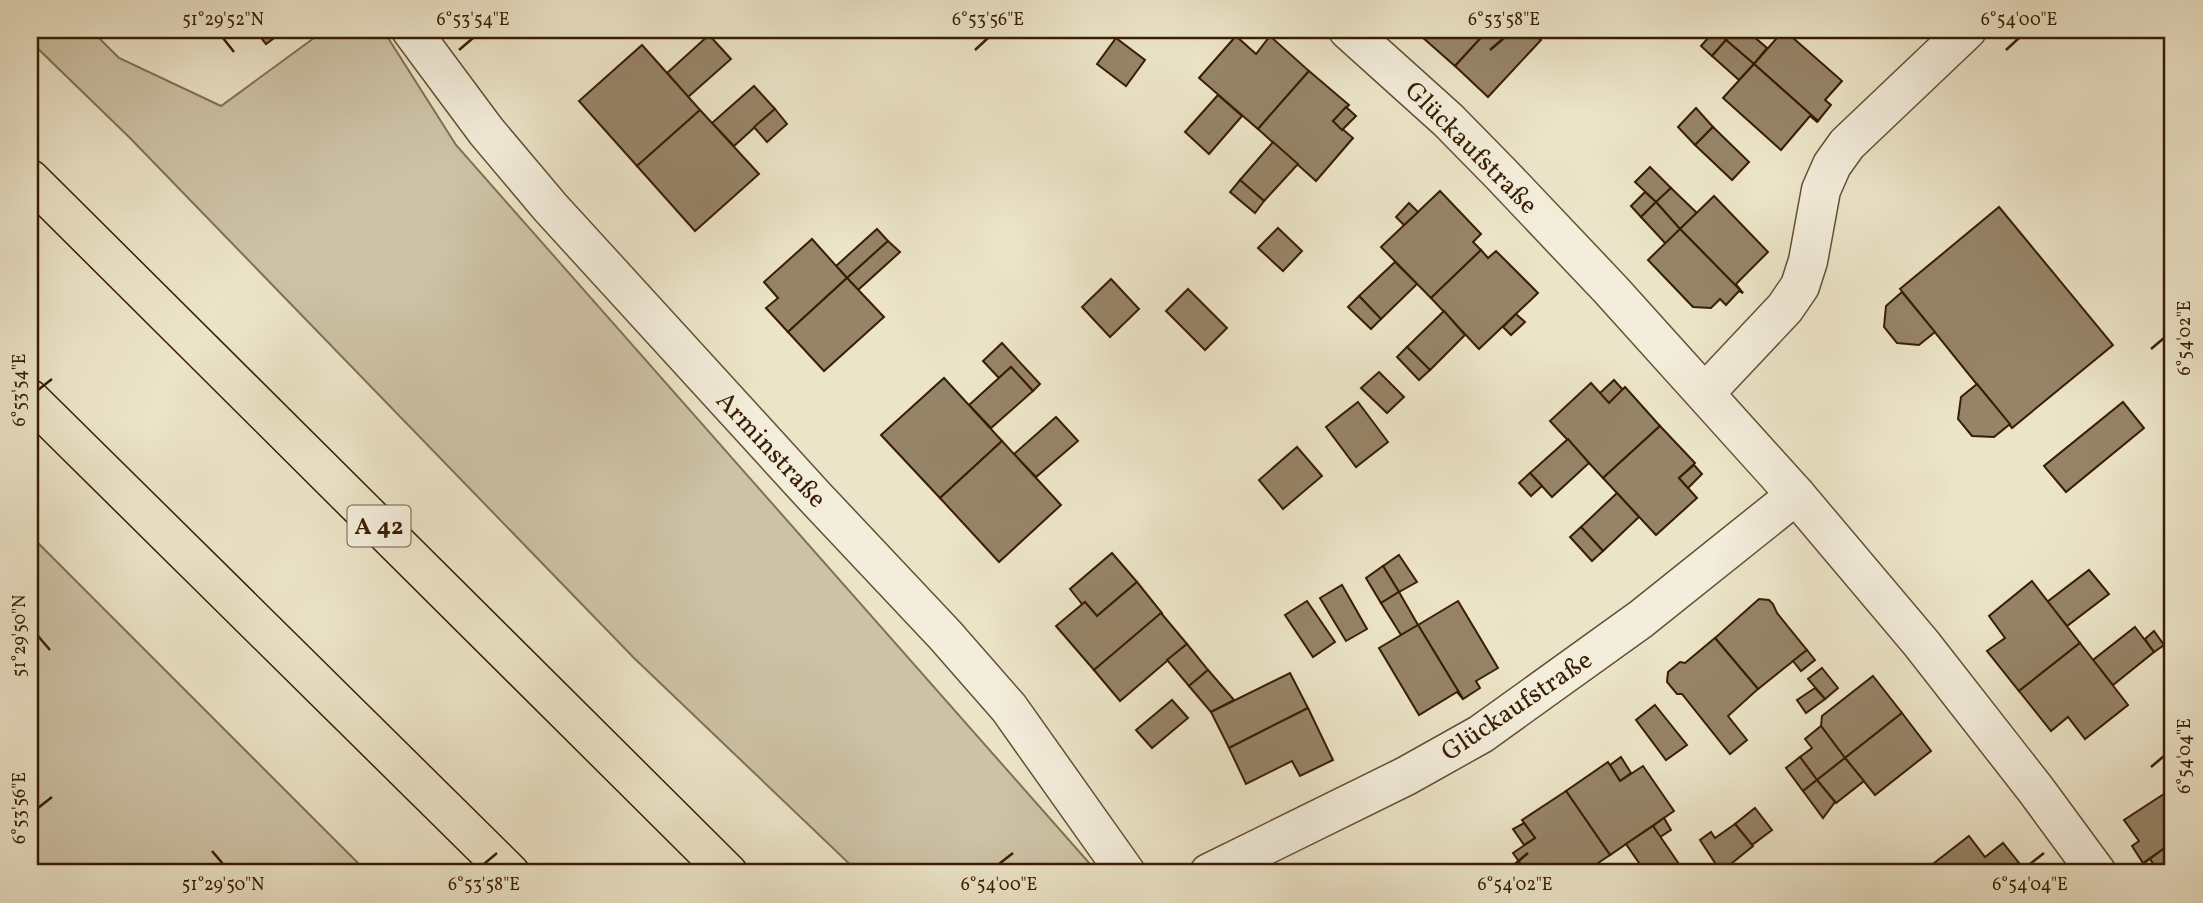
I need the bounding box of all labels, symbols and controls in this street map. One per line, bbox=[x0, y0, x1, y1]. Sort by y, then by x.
text: 51°29'52"N bbox=[182, 8, 264, 33]
text: 6°53'54"E bbox=[436, 8, 510, 33]
text: 6°53'56"E bbox=[952, 8, 1024, 33]
text: 6°53'58"E bbox=[1468, 8, 1540, 33]
text: 6°54'00"E bbox=[1981, 8, 2057, 33]
street label: Glückaufstraße bbox=[1396, 74, 1545, 223]
text: 6°54'02"E bbox=[2173, 300, 2198, 376]
text: 6°53'54"E bbox=[8, 353, 33, 427]
street label: Arminstraße bbox=[707, 384, 834, 517]
road number: A 42 bbox=[348, 505, 410, 546]
text: 51°29'50"N bbox=[8, 595, 33, 677]
street label: Glückaufstraße bbox=[1434, 643, 1600, 771]
text: 6°54'04"E bbox=[2173, 718, 2198, 794]
text: 6°53'56"E bbox=[8, 772, 33, 844]
text: 51°29'50"N bbox=[182, 873, 264, 898]
text: 6°53'58"E bbox=[448, 873, 520, 898]
text: 6°54'00"E bbox=[961, 873, 1037, 898]
text: 6°54'02"E bbox=[1477, 873, 1553, 898]
text: 6°54'04"E bbox=[1992, 873, 2068, 898]

